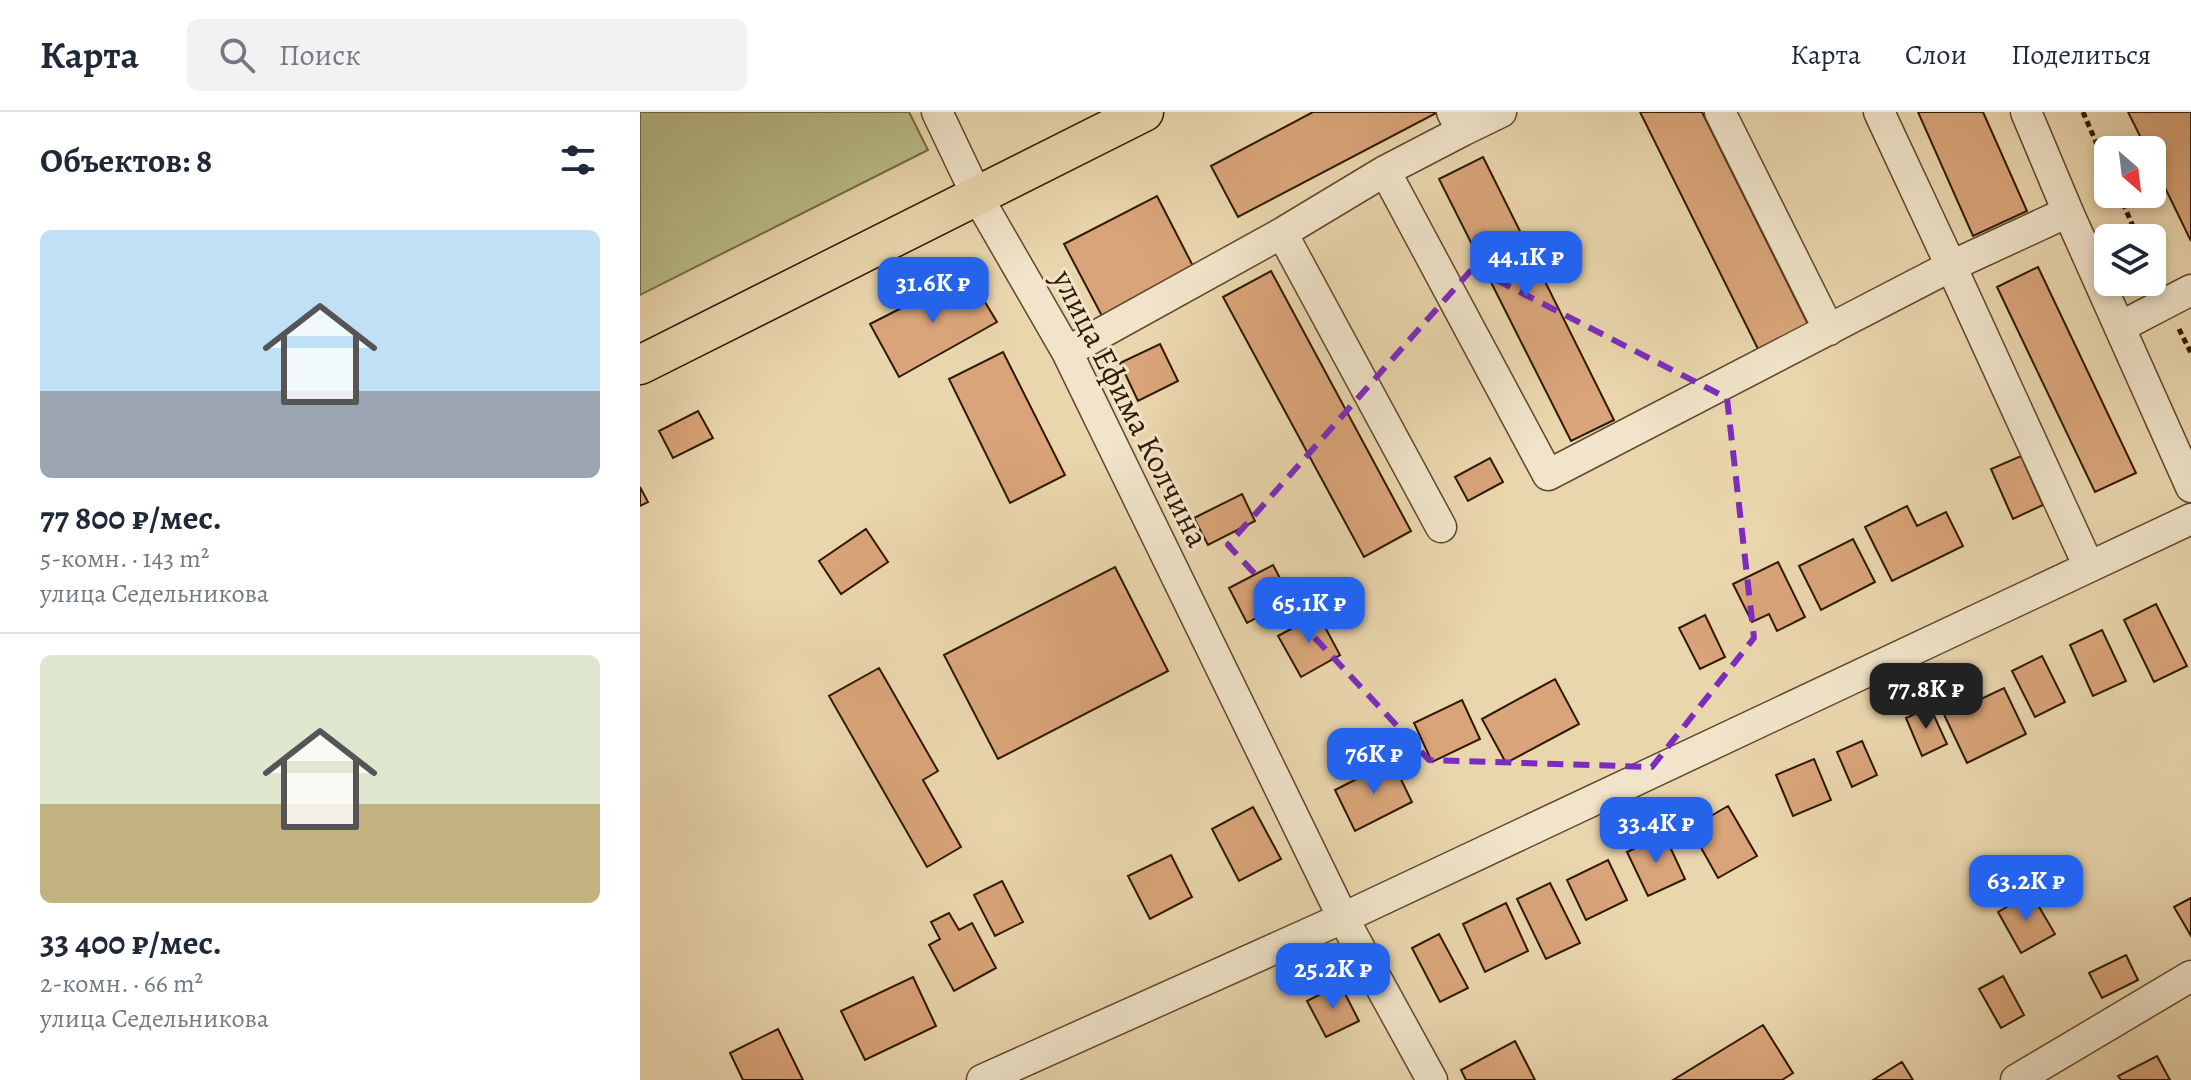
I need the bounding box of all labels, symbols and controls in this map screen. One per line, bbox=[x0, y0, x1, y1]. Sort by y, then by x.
search box bbox=[187, 19, 747, 91]
text: Карта bbox=[40, 29, 139, 81]
icon: search bbox=[215, 33, 259, 77]
text: Поиск bbox=[279, 35, 361, 75]
text: Карта bbox=[1790, 36, 1861, 74]
text: Слои bbox=[1905, 36, 1967, 74]
text: Поделиться bbox=[2011, 36, 2151, 74]
north arrow bbox=[2094, 136, 2166, 208]
map controls bbox=[2094, 136, 2166, 296]
text: Объектов: 8 bbox=[40, 137, 212, 184]
icon: filters bbox=[556, 138, 600, 182]
button: layers bbox=[2094, 224, 2166, 296]
pin: 44.1K ₽ bbox=[1452, 231, 1600, 299]
text: 44.1K ₽ bbox=[1488, 239, 1564, 274]
pin: 31.6K ₽ bbox=[859, 257, 1007, 325]
street label: улица Ефима Колчина bbox=[1042, 261, 1220, 554]
text: 31.6K ₽ bbox=[896, 265, 970, 300]
icon: home bbox=[248, 282, 392, 426]
text: 77 800 ₽/мес. bbox=[40, 494, 222, 541]
text: 5-комн. · 143 m² bbox=[40, 541, 209, 576]
text: улица Седельникова bbox=[40, 576, 269, 611]
pin: 65.1K ₽ bbox=[1235, 577, 1383, 645]
text: 65.1K ₽ bbox=[1272, 585, 1346, 620]
pin: 77.8K ₽ bbox=[1852, 663, 2000, 731]
text: 77.8K ₽ bbox=[1888, 671, 1964, 706]
icon: home bbox=[248, 707, 392, 851]
pin: 76K ₽ bbox=[1318, 728, 1430, 796]
text: 76K ₽ bbox=[1345, 736, 1403, 771]
pin: 33.4K ₽ bbox=[1582, 797, 1730, 865]
text: 33.4K ₽ bbox=[1618, 805, 1694, 840]
pin: 63.2K ₽ bbox=[1952, 855, 2100, 923]
text: 63.2K ₽ bbox=[1987, 863, 2065, 898]
text: 33 400 ₽/мес. bbox=[40, 919, 222, 966]
pin: 25.2K ₽ bbox=[1259, 943, 1407, 1011]
text: 25.2K ₽ bbox=[1294, 951, 1372, 986]
text: 2-комн. · 66 m² bbox=[40, 966, 203, 1001]
text: улица Седельникова bbox=[40, 1001, 269, 1036]

